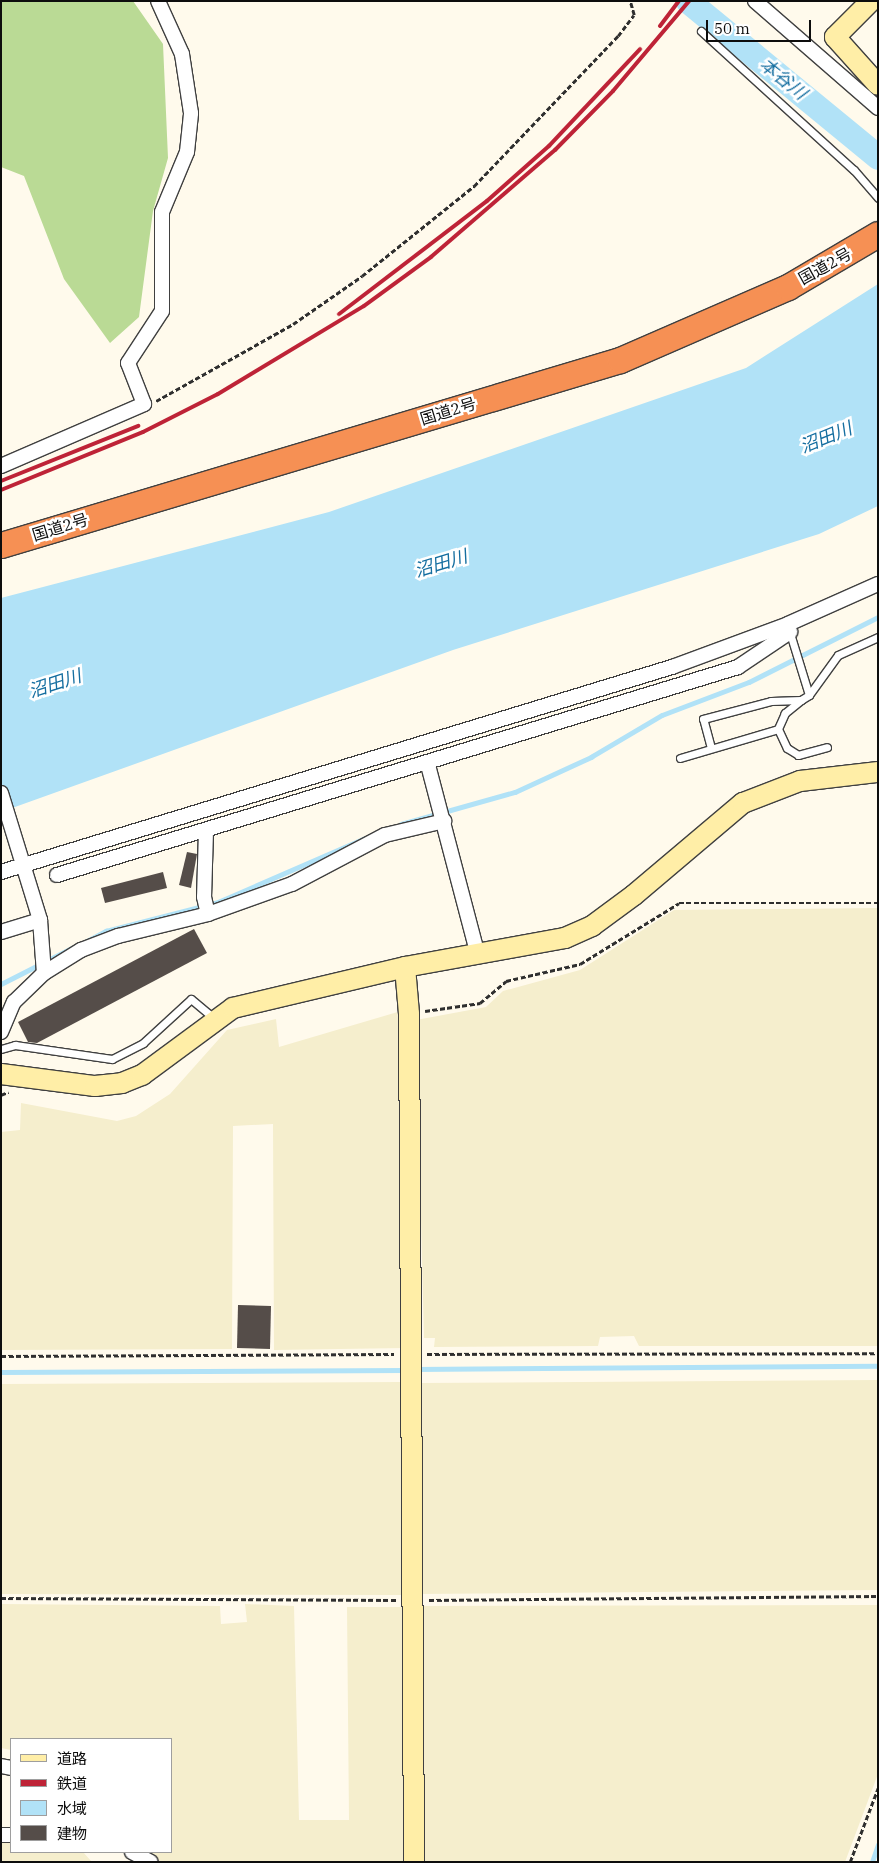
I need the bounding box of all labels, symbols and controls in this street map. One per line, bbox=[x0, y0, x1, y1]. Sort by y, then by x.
scale bar bbox=[709, 10, 814, 42]
text: 50 m bbox=[714, 19, 750, 38]
water label: 本谷川 bbox=[755, 54, 811, 104]
street label: 国道2号 bbox=[795, 244, 855, 288]
street label: 国道2号 bbox=[418, 393, 478, 429]
water label: 沼田川 bbox=[797, 418, 855, 458]
street label: 国道2号 bbox=[30, 509, 90, 545]
water label: 沼田川 bbox=[412, 546, 470, 582]
water label: 沼田川 bbox=[26, 665, 84, 703]
legend bbox=[10, 1738, 172, 1853]
text: 道路 bbox=[57, 1749, 87, 1768]
text: 鉄道 bbox=[57, 1774, 87, 1793]
text: 水域 bbox=[57, 1799, 87, 1818]
text: 建物 bbox=[57, 1824, 87, 1843]

